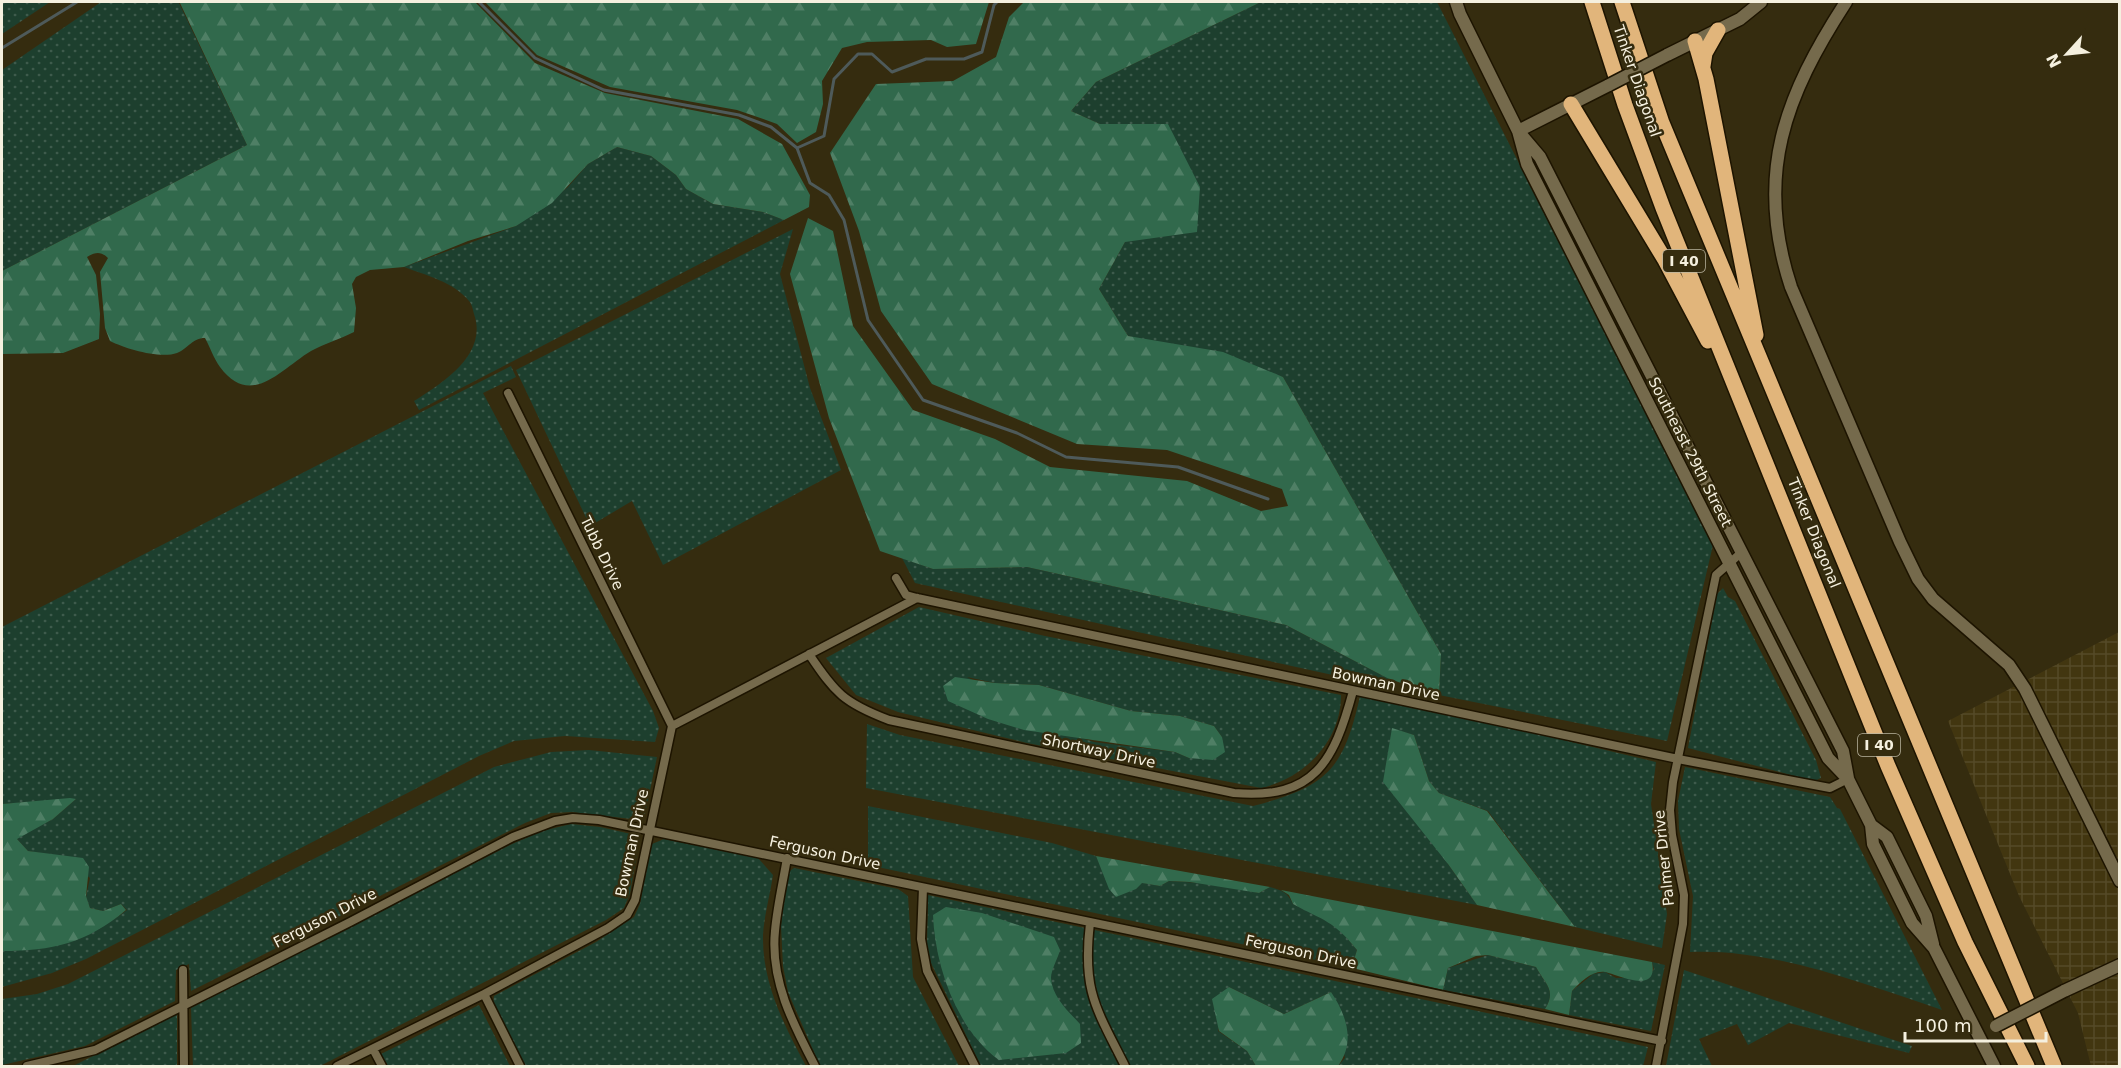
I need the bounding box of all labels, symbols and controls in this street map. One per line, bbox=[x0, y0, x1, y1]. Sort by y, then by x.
street label: Tinker Diagonal bbox=[1609, 22, 1665, 139]
north arrow bbox=[2037, 24, 2097, 84]
text: N bbox=[2043, 50, 2066, 71]
road number: I 40 bbox=[1663, 250, 1705, 272]
street label: Southeast 29th Street bbox=[1644, 374, 1736, 530]
street label: Tinker Diagonal bbox=[1783, 474, 1844, 591]
street label: Tubb Drive bbox=[576, 512, 628, 593]
street label: Bowman Drive bbox=[1330, 664, 1442, 704]
street label: Shortway Drive bbox=[1041, 730, 1157, 772]
road number: I 40 bbox=[1858, 734, 1900, 756]
street label: Bowman Drive bbox=[612, 787, 652, 899]
street label: Palmer Drive bbox=[1650, 809, 1678, 907]
street label: Ferguson Drive bbox=[768, 832, 882, 874]
street label: Ferguson Drive bbox=[270, 884, 380, 952]
street label: Ferguson Drive bbox=[1244, 931, 1358, 973]
scale bar bbox=[1905, 1005, 2046, 1043]
text: 100 m bbox=[1914, 1015, 1972, 1036]

